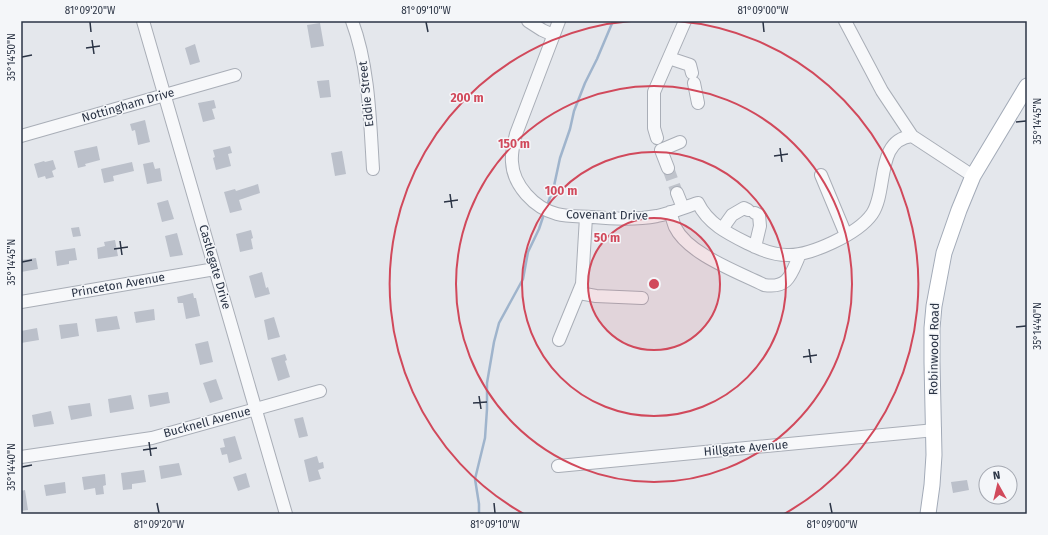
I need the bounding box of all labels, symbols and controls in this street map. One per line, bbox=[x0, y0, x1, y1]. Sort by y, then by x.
text: 81°09'20"W bbox=[65, 5, 116, 17]
text: 81°09'10"W bbox=[401, 5, 452, 17]
text: 81°09'00"W bbox=[738, 5, 789, 17]
text: 35°14'50"N bbox=[6, 33, 18, 81]
street label: Eddie Street bbox=[356, 60, 376, 128]
street label: Nottingham Drive bbox=[80, 85, 176, 125]
text: 200 m bbox=[450, 91, 484, 105]
text: 35°14'45"N bbox=[1032, 98, 1044, 144]
text: 150 m bbox=[498, 137, 530, 151]
text: 100 m bbox=[545, 184, 577, 198]
street label: Covenant Drive bbox=[566, 207, 648, 223]
street label: Castlegate Drive bbox=[196, 223, 234, 311]
text: 50 m bbox=[594, 231, 620, 245]
text: 35°14'45"N bbox=[6, 239, 18, 285]
street label: Princeton Avenue bbox=[70, 270, 166, 300]
centre of rings bbox=[647, 277, 661, 291]
text: 35°14'40"N bbox=[1032, 302, 1044, 350]
street label: Robinwood Road bbox=[926, 303, 942, 395]
street label: Bucknell Avenue bbox=[162, 404, 252, 440]
street label: Hillgate Avenue bbox=[703, 437, 789, 459]
text: 35°14'40"N bbox=[6, 443, 18, 491]
north arrow bbox=[978, 465, 1018, 505]
text: N bbox=[992, 469, 1001, 483]
text: 81°09'20"W bbox=[134, 519, 185, 531]
text: 81°09'10"W bbox=[470, 519, 521, 531]
text: 81°09'00"W bbox=[807, 519, 858, 531]

